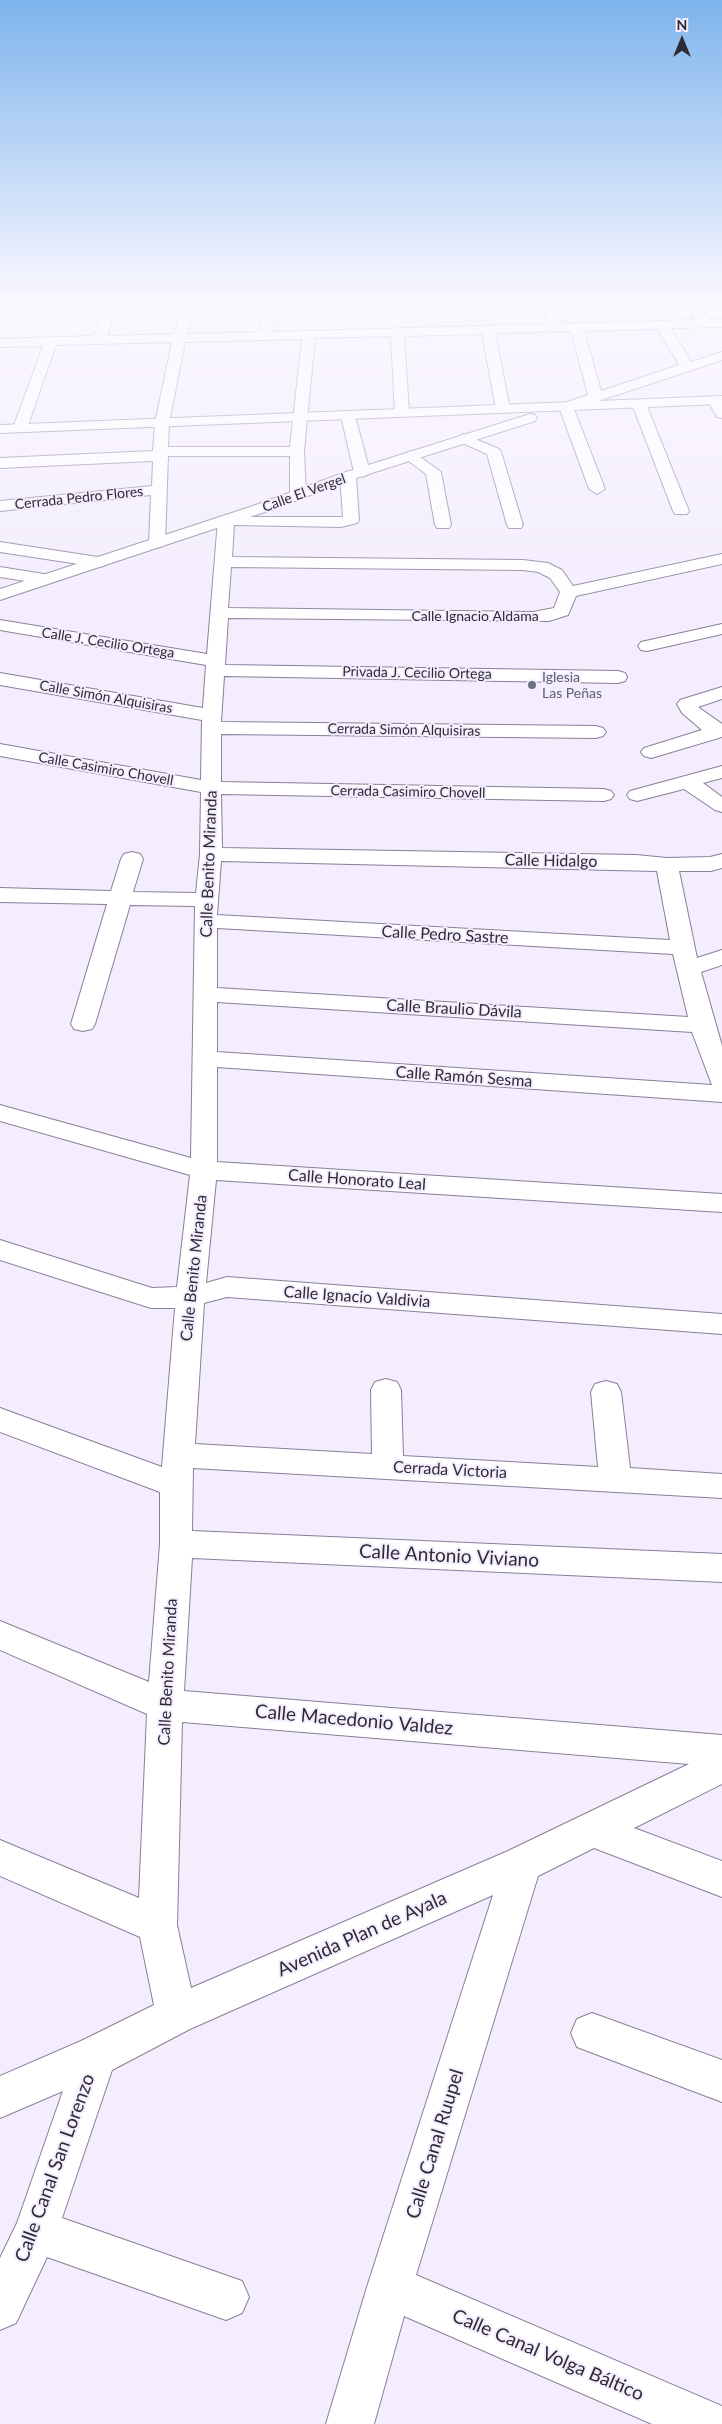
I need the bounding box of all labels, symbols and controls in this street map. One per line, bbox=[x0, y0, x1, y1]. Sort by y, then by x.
north arrow bbox=[657, 15, 707, 65]
text: N bbox=[677, 16, 687, 33]
street label: Calle El Vergel bbox=[260, 470, 348, 516]
street label: Cerrada Pedro Flores bbox=[14, 483, 144, 513]
street label: Calle Ignacio Aldama bbox=[411, 608, 539, 624]
street label: Calle J. Cecilio Ortega bbox=[40, 624, 176, 662]
street label: Privada J. Cecilio Ortega bbox=[342, 663, 492, 683]
place label: Iglesia Las Peñas bbox=[542, 669, 602, 702]
street label: Calle Simón Alquisiras bbox=[38, 677, 174, 717]
marker: Iglesia Las Peñas bbox=[526, 679, 538, 691]
street label: Cerrada Simón Alquisiras bbox=[327, 720, 481, 740]
street label: Calle Casimiro Chovell bbox=[37, 749, 175, 789]
street label: Cerrada Casimiro Chovell bbox=[330, 782, 486, 802]
street label: Calle Benito Miranda bbox=[197, 790, 221, 938]
street label: Calle Hidalgo bbox=[505, 851, 597, 871]
street label: Calle Pedro Sastre bbox=[381, 922, 509, 948]
street label: Calle Braulio Dávila bbox=[386, 996, 522, 1022]
street label: Calle Ramón Sesma bbox=[395, 1063, 533, 1091]
street label: Calle Honorato Leal bbox=[288, 1166, 426, 1194]
street label: Calle Benito Miranda bbox=[177, 1194, 211, 1342]
street label: Calle Ignacio Valdivia bbox=[283, 1282, 431, 1312]
street label: Cerrada Victoria bbox=[392, 1457, 508, 1483]
street label: Calle Antonio Viviano bbox=[358, 1540, 540, 1572]
street label: Calle Benito Miranda bbox=[155, 1598, 181, 1746]
street label: Calle Macedonio Valdez bbox=[254, 1700, 454, 1740]
street label: Avenida Plan de Ayala bbox=[274, 1886, 450, 1982]
street label: Calle Canal Ruupel bbox=[401, 2066, 469, 2222]
street label: Calle Canal San Lorenzo bbox=[10, 2071, 100, 2265]
street label: Calle Canal Volga Báltico bbox=[449, 2304, 647, 2406]

